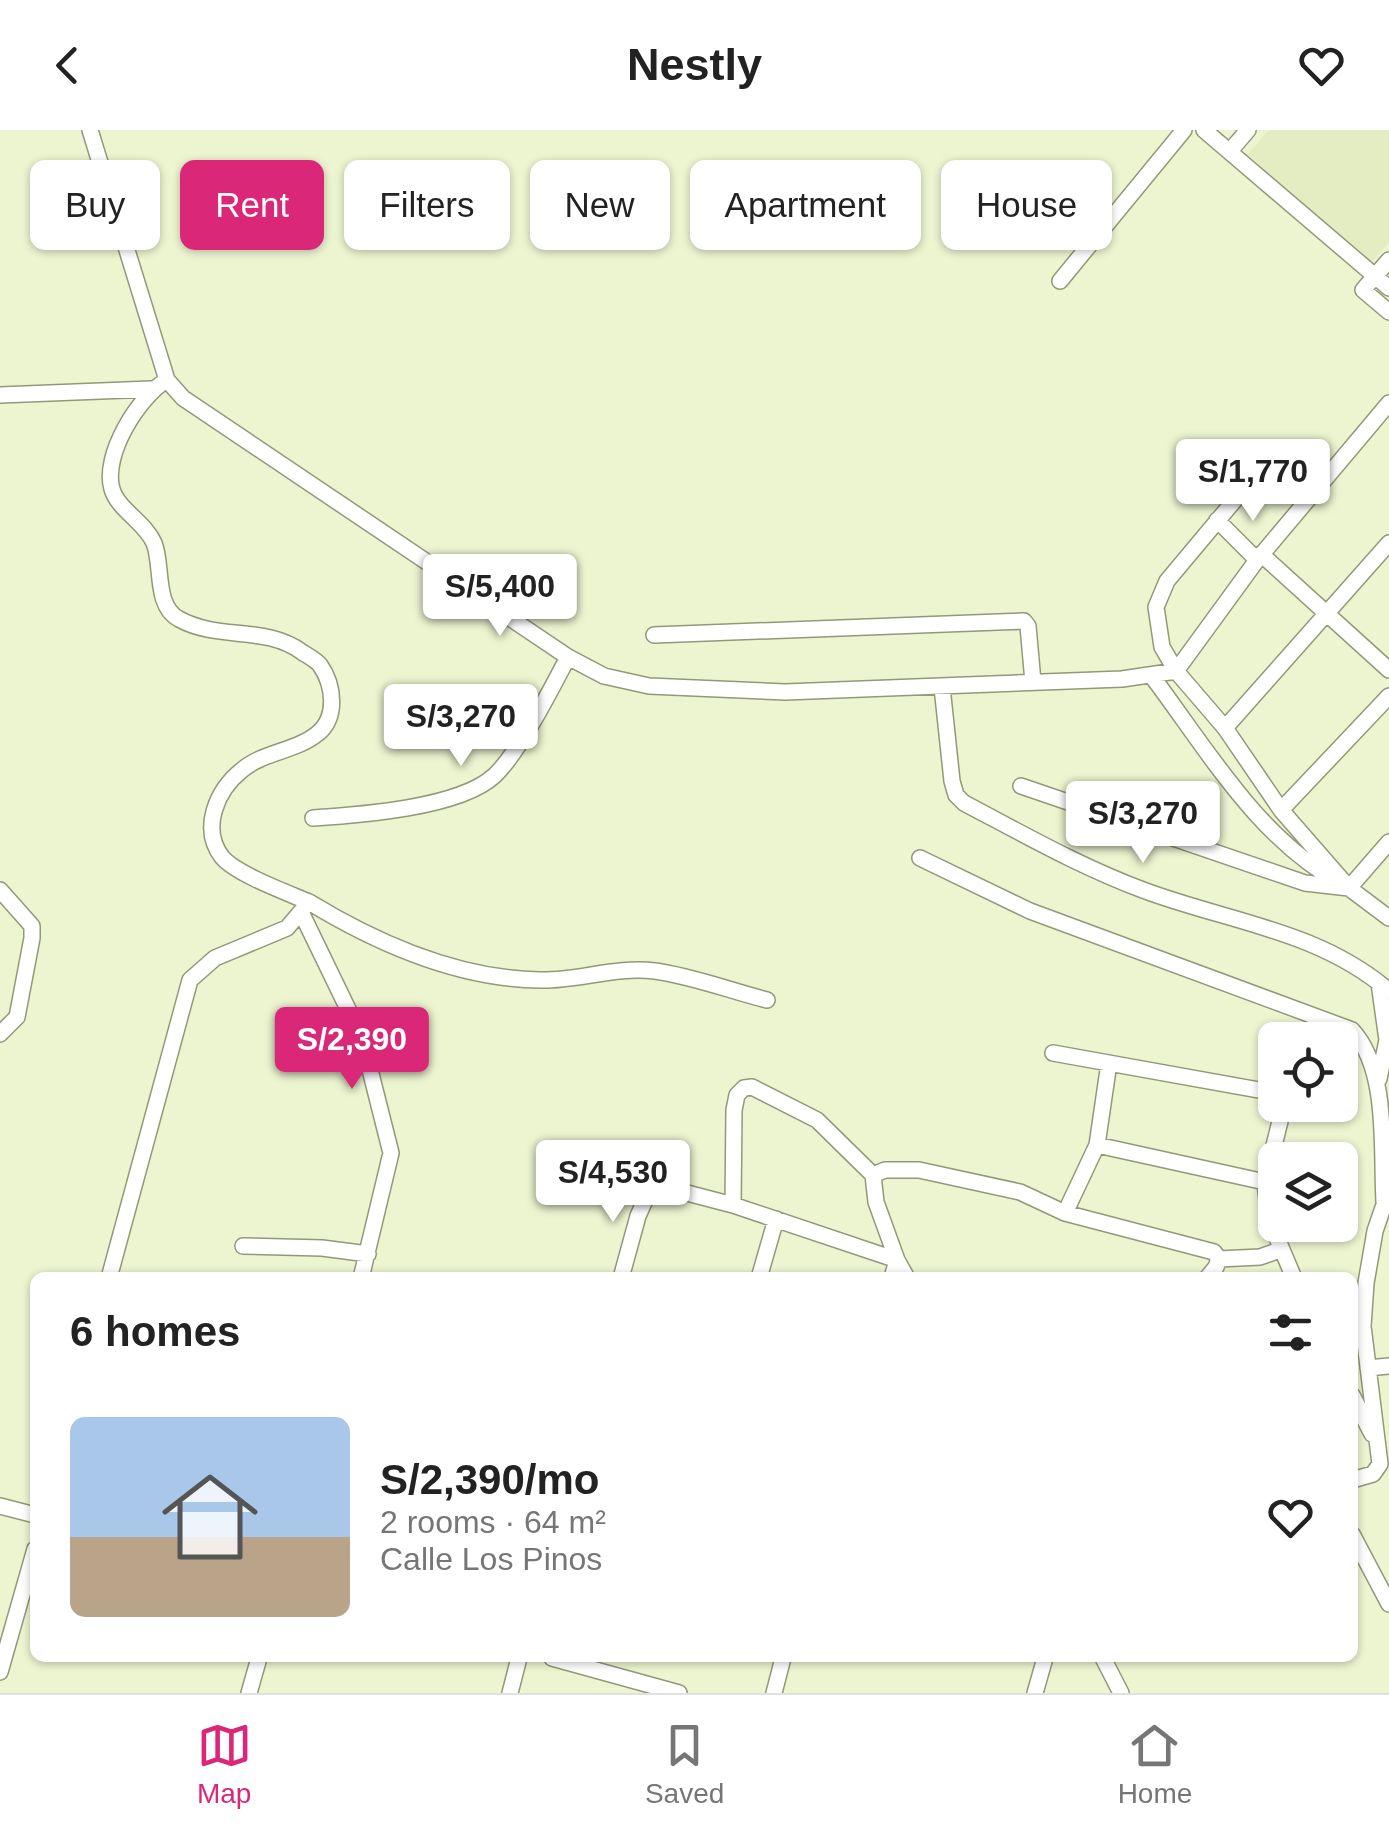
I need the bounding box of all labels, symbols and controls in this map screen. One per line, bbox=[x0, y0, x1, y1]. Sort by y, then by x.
icon: back bbox=[40, 38, 95, 93]
icon: heart bbox=[1294, 38, 1349, 93]
text: Nestly bbox=[627, 39, 762, 90]
chip: Buy bbox=[30, 160, 160, 250]
chip: Rent bbox=[180, 160, 324, 250]
chip: Filters bbox=[344, 160, 510, 250]
chip: New bbox=[530, 160, 670, 250]
chip: Apartment bbox=[690, 160, 921, 250]
chip: House bbox=[941, 160, 1112, 250]
pin: S/1,770 bbox=[1161, 439, 1345, 524]
text: S/1,770 bbox=[1198, 453, 1308, 489]
pin: S/5,400 bbox=[408, 554, 592, 639]
text: S/5,400 bbox=[445, 568, 555, 604]
pin: S/3,270 bbox=[369, 684, 553, 769]
text: S/3,270 bbox=[406, 698, 516, 734]
pin: S/3,270 bbox=[1051, 781, 1235, 866]
text: S/3,270 bbox=[1088, 795, 1198, 831]
pin: S/2,390 bbox=[260, 1007, 444, 1092]
text: S/2,390 bbox=[297, 1021, 407, 1057]
map controls bbox=[1258, 1022, 1358, 1242]
button: locate bbox=[1258, 1022, 1358, 1122]
pin: S/4,530 bbox=[521, 1140, 705, 1225]
button: layers bbox=[1258, 1142, 1358, 1242]
text: S/4,530 bbox=[558, 1154, 668, 1190]
icon: filters bbox=[1263, 1305, 1318, 1360]
text: 6 homes bbox=[70, 1308, 240, 1355]
text: S/2,390/mo bbox=[380, 1456, 599, 1503]
icon: home bbox=[150, 1457, 270, 1577]
icon: heart bbox=[1263, 1490, 1318, 1545]
text: 2 rooms · 64 m² bbox=[380, 1504, 606, 1540]
text: Calle Los Pinos bbox=[380, 1541, 602, 1577]
tab: Map bbox=[197, 1718, 252, 1810]
tab: Saved bbox=[645, 1718, 724, 1810]
tab: Home bbox=[1118, 1718, 1192, 1810]

